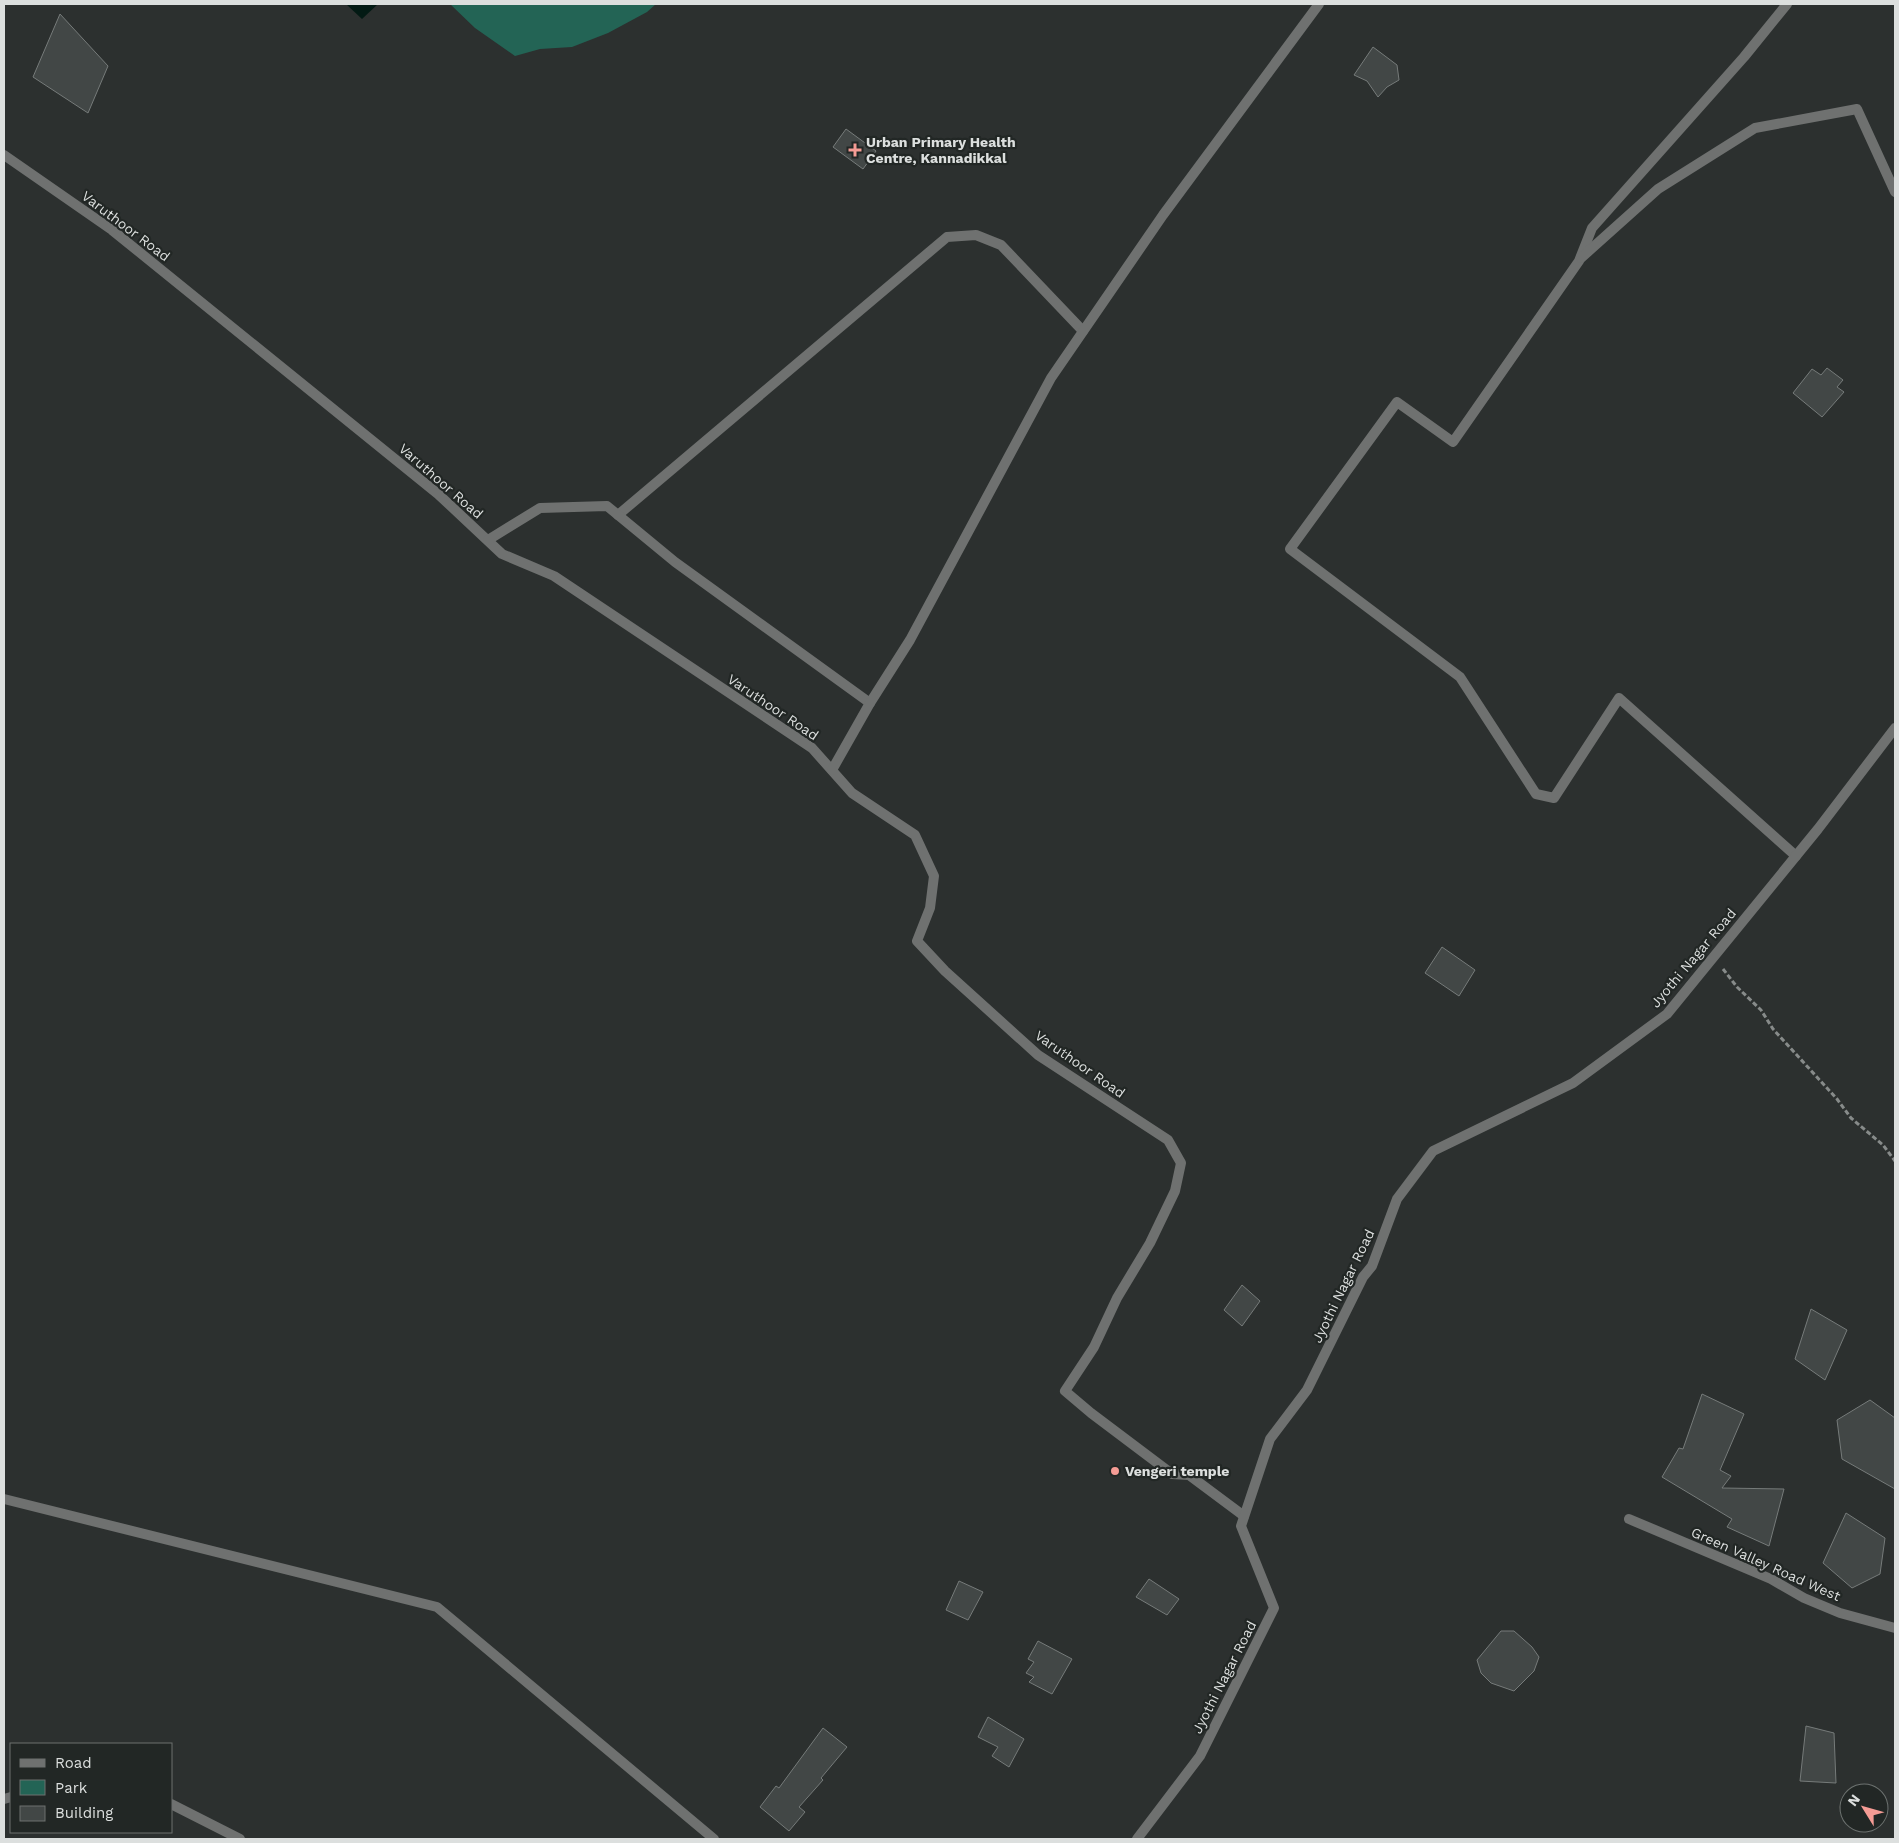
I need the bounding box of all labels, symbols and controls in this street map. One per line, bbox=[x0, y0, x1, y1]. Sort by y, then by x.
place label: Urban Primary Health Centre, Kannadikkal bbox=[866, 134, 1016, 166]
marker: Urban Primary Health Centre, Kannadikkal bbox=[848, 143, 862, 157]
street label: Varuthoor Road bbox=[79, 188, 173, 264]
street label: Varuthoor Road bbox=[396, 440, 486, 522]
street label: Varuthoor Road bbox=[725, 671, 821, 743]
street label: Jyothi Nagar Road bbox=[1647, 905, 1739, 1011]
street label: Varuthoor Road bbox=[1032, 1027, 1128, 1101]
street label: Jyothi Nagar Road bbox=[1309, 1227, 1377, 1345]
place label: Vengeri temple bbox=[1125, 1463, 1229, 1479]
marker: Vengeri temple bbox=[1109, 1465, 1121, 1477]
street label: Green Valley Road West bbox=[1689, 1524, 1843, 1604]
street label: Jyothi Nagar Road bbox=[1189, 1618, 1259, 1736]
legend bbox=[10, 1743, 172, 1833]
text: Road bbox=[55, 1754, 92, 1772]
text: Park bbox=[55, 1779, 88, 1797]
north arrow bbox=[1839, 1783, 1889, 1833]
text: N bbox=[1844, 1791, 1863, 1809]
text: Building bbox=[55, 1804, 113, 1822]

